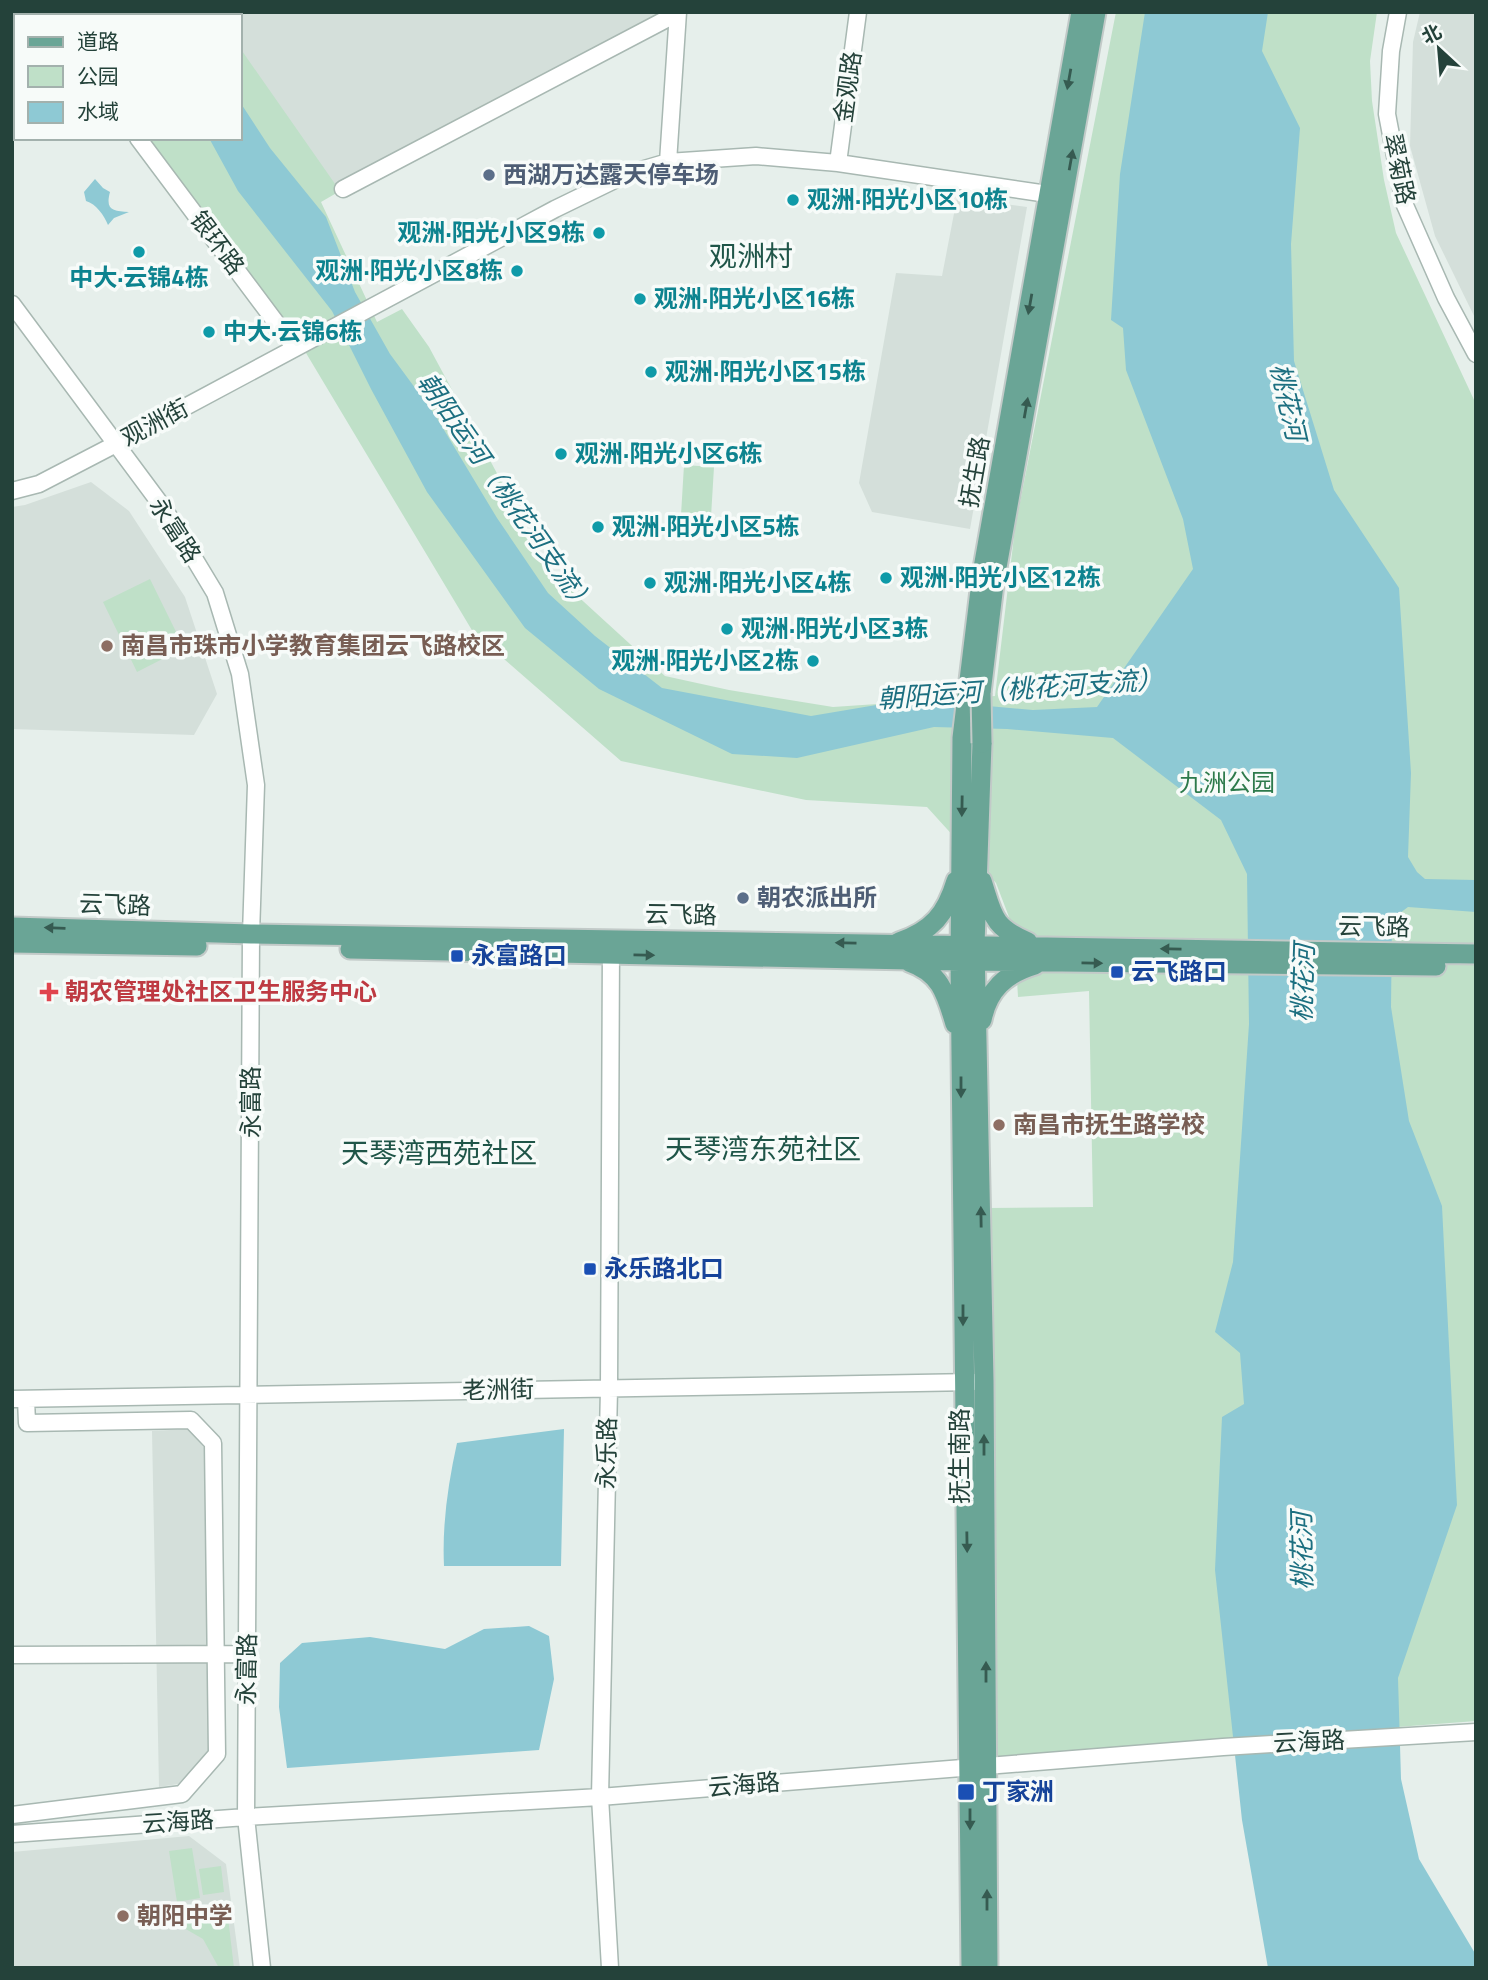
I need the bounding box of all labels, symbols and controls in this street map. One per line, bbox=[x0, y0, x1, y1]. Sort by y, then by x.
legend bbox=[14, 14, 242, 140]
north arrow bbox=[1404, 14, 1474, 84]
text: 北 bbox=[1416, 16, 1446, 50]
text: 道路 bbox=[77, 25, 119, 57]
street label: 金观路 bbox=[824, 49, 870, 125]
text: 公园 bbox=[77, 60, 119, 92]
one-way arrow bbox=[1063, 69, 1074, 91]
text: 水域 bbox=[77, 95, 119, 127]
street label: 翠菊路 bbox=[1375, 130, 1425, 208]
one-way arrow bbox=[1066, 149, 1077, 171]
place label: 西湖万达露天停车场 bbox=[503, 156, 719, 192]
marker: 西湖万达露天停车场 bbox=[481, 167, 497, 183]
place label: 观洲·阳光小区10栋 bbox=[807, 181, 1008, 217]
marker: 观洲·阳光小区10栋 bbox=[785, 192, 801, 208]
street label: 银环路 bbox=[182, 203, 254, 282]
place label: 观洲·阳光小区9栋 bbox=[397, 214, 585, 250]
marker: 观洲·阳光小区9栋 bbox=[591, 225, 607, 241]
district label: 观洲村 bbox=[709, 234, 793, 277]
marker: 中大·云锦4栋 bbox=[131, 244, 147, 260]
place label: 观洲·阳光小区8栋 bbox=[315, 252, 503, 288]
place label: 中大·云锦4栋 bbox=[69, 259, 209, 295]
marker: 观洲·阳光小区8栋 bbox=[509, 263, 525, 279]
place label: 观洲·阳光小区16栋 bbox=[654, 280, 855, 316]
marker: 观洲·阳光小区16栋 bbox=[632, 291, 648, 307]
one-way arrow bbox=[1024, 293, 1035, 315]
place label: 中大·云锦6栋 bbox=[223, 313, 363, 349]
marker: 中大·云锦6栋 bbox=[201, 324, 217, 340]
place label: 观洲·阳光小区15栋 bbox=[665, 353, 866, 389]
water label: 桃花河 bbox=[1261, 359, 1317, 449]
water label: 朝阳运河（桃花河支流） bbox=[408, 364, 604, 621]
marker: 观洲·阳光小区15栋 bbox=[643, 364, 659, 380]
street label: 观洲街 bbox=[114, 389, 195, 455]
one-way arrow bbox=[1021, 397, 1032, 419]
street label: 抚生路 bbox=[950, 433, 998, 510]
place label: 观洲·阳光小区6栋 bbox=[575, 435, 763, 471]
marker: 观洲·阳光小区6栋 bbox=[553, 446, 569, 462]
street label: 永富路 bbox=[141, 489, 211, 569]
place label: 观洲·阳光小区5栋 bbox=[612, 508, 800, 544]
marker: 观洲·阳光小区5栋 bbox=[590, 519, 606, 535]
place label: 观洲·阳光小区12栋 bbox=[900, 559, 1101, 595]
place label: 观洲·阳光小区4栋 bbox=[664, 564, 852, 600]
marker: 观洲·阳光小区12栋 bbox=[878, 570, 894, 586]
marker: 观洲·阳光小区4栋 bbox=[642, 575, 658, 591]
place label: 观洲·阳光小区3栋 bbox=[741, 610, 929, 646]
marker: 观洲·阳光小区3栋 bbox=[719, 621, 735, 637]
place label: 南昌市珠市小学教育集团云飞路校区 bbox=[121, 627, 505, 663]
marker: 南昌市珠市小学教育集团云飞路校区 bbox=[99, 638, 115, 654]
place label: 观洲·阳光小区2栋 bbox=[611, 642, 799, 678]
marker: 观洲·阳光小区2栋 bbox=[805, 653, 821, 669]
water label: 朝阳运河（桃花河支流） bbox=[876, 659, 1164, 718]
park label: 九洲公园 bbox=[1179, 764, 1275, 800]
one-way arrow bbox=[956, 795, 967, 817]
place label: 朝农派出所 bbox=[757, 879, 877, 915]
street label: 云飞路 bbox=[78, 885, 152, 923]
marker: 朝农派出所 bbox=[735, 890, 751, 906]
street label: 云飞路 bbox=[645, 895, 717, 933]
street label: 云飞路 bbox=[1338, 907, 1410, 945]
one-way arrow bbox=[44, 922, 66, 934]
place label: 永富路口 bbox=[471, 937, 567, 973]
one-way arrow bbox=[835, 937, 857, 949]
water label: 桃花河 bbox=[1282, 938, 1324, 1023]
one-way arrow bbox=[1160, 943, 1182, 954]
marker: 永富路口 bbox=[449, 948, 465, 964]
one-way arrow bbox=[633, 949, 655, 961]
place label: 云飞路口 bbox=[1131, 953, 1227, 989]
one-way arrow bbox=[1081, 957, 1103, 968]
marker: 云飞路口 bbox=[1109, 964, 1125, 980]
place label: 朝农管理处社区卫生服务中心 bbox=[65, 973, 377, 1009]
marker: 朝农管理处社区卫生服务中心 bbox=[39, 982, 59, 1002]
street label: 永富路 bbox=[232, 1066, 268, 1138]
one-way arrow bbox=[955, 1077, 967, 1099]
place label: 南昌市抚生路学校 bbox=[1013, 1106, 1205, 1142]
marker: 南昌市抚生路学校 bbox=[991, 1117, 1007, 1133]
district label: 天琴湾东苑社区 bbox=[665, 1127, 861, 1170]
district label: 天琴湾西苑社区 bbox=[341, 1131, 537, 1174]
one-way arrow bbox=[975, 1206, 986, 1228]
place label: 永乐路北口 bbox=[604, 1250, 724, 1286]
marker: 永乐路北口 bbox=[582, 1261, 598, 1277]
one-way arrow bbox=[957, 1304, 969, 1326]
street label: 老洲街 bbox=[462, 1370, 534, 1408]
street label: 抚生南路 bbox=[941, 1408, 977, 1504]
street label: 永乐路 bbox=[587, 1417, 625, 1489]
one-way arrow bbox=[978, 1433, 990, 1455]
water label: 桃花河 bbox=[1281, 1507, 1322, 1590]
one-way arrow bbox=[961, 1531, 973, 1553]
street label: 永富路 bbox=[227, 1633, 265, 1705]
one-way arrow bbox=[980, 1661, 992, 1683]
street label: 云海路 bbox=[1272, 1721, 1346, 1761]
street label: 云海路 bbox=[706, 1763, 781, 1805]
place label: 丁家洲 bbox=[982, 1773, 1054, 1809]
marker: 丁家洲 bbox=[956, 1782, 976, 1802]
street label: 云海路 bbox=[141, 1801, 215, 1841]
one-way arrow bbox=[964, 1808, 976, 1830]
one-way arrow bbox=[981, 1888, 993, 1910]
place label: 朝阳中学 bbox=[137, 1897, 233, 1933]
marker: 朝阳中学 bbox=[115, 1908, 131, 1924]

